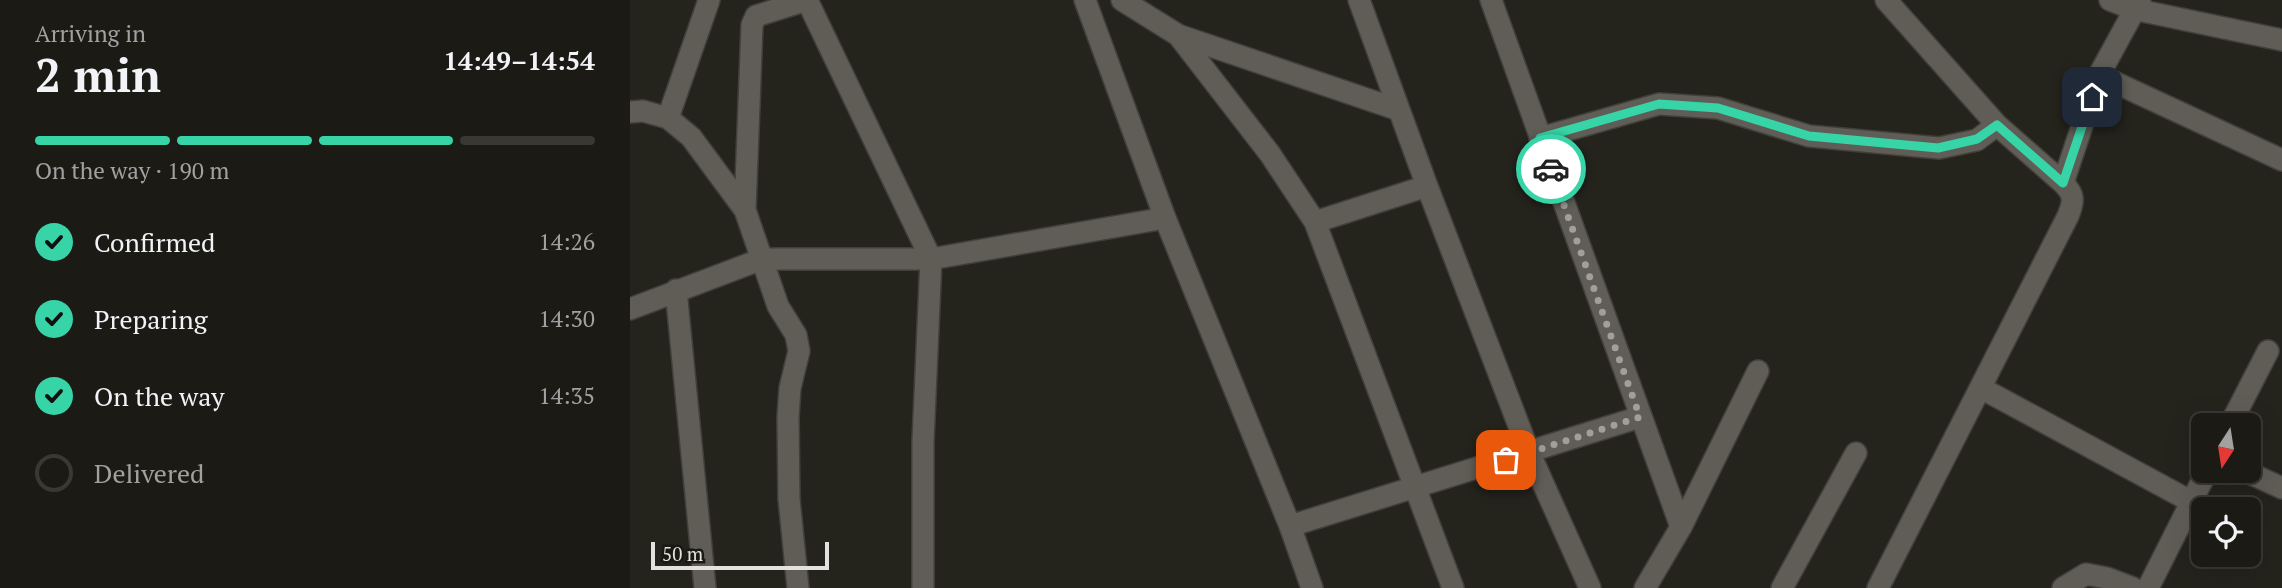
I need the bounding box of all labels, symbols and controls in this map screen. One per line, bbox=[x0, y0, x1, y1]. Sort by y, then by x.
text: Arriving in bbox=[35, 18, 146, 49]
text: 14:49–14:54 bbox=[443, 43, 595, 77]
text: 2 min bbox=[35, 44, 161, 105]
pin bbox=[2062, 67, 2122, 127]
icon: home bbox=[2073, 78, 2111, 116]
courier bbox=[1516, 134, 1586, 204]
icon: car bbox=[1532, 150, 1570, 188]
text: On the way · 190 m bbox=[35, 155, 229, 186]
icon: check bbox=[35, 223, 73, 261]
text: Confirmed bbox=[94, 225, 215, 259]
text: 14:26 bbox=[538, 226, 595, 257]
icon: check bbox=[35, 300, 73, 338]
text: Preparing bbox=[94, 302, 207, 336]
text: 14:30 bbox=[538, 303, 595, 334]
icon: check bbox=[35, 377, 73, 415]
text: On the way bbox=[94, 379, 225, 413]
text: 14:35 bbox=[538, 380, 595, 411]
north arrow bbox=[2191, 413, 2261, 483]
map controls bbox=[2191, 413, 2261, 567]
pin bbox=[1476, 430, 1536, 490]
icon: bag bbox=[1487, 441, 1525, 479]
text: Delivered bbox=[94, 456, 204, 490]
button: locate bbox=[2191, 497, 2261, 567]
scale bar bbox=[651, 539, 830, 571]
text: 50 m bbox=[662, 541, 703, 566]

